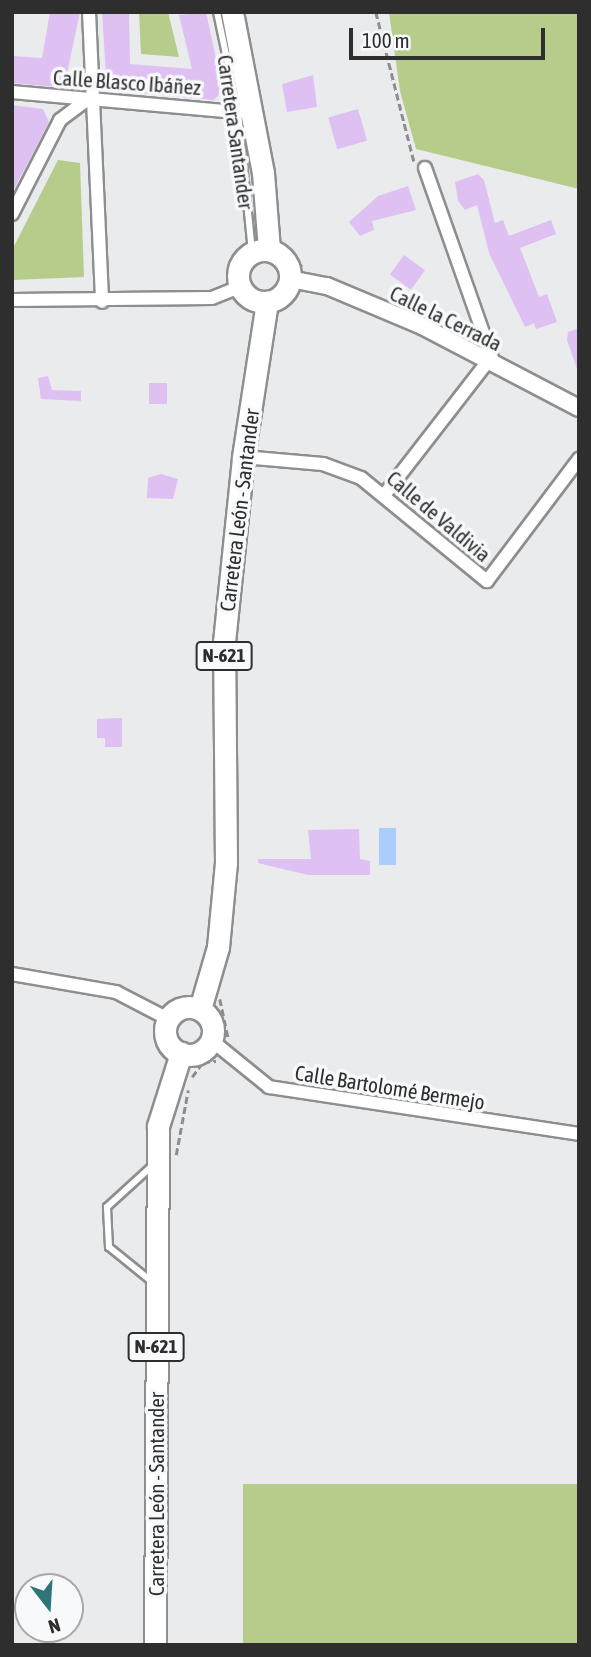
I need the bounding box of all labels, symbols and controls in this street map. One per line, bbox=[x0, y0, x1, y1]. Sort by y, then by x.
scale bar bbox=[353, 14, 549, 58]
text: 100 m bbox=[362, 28, 410, 52]
street label: Carretera Santander bbox=[213, 53, 259, 211]
street label: Calle Blasco Ibáñez bbox=[52, 64, 202, 100]
street label: Calle la Cerrada bbox=[386, 280, 506, 356]
street label: Carretera León - Santander bbox=[214, 407, 264, 613]
street label: Calle de Valdivia bbox=[382, 465, 496, 567]
road number: N-621 bbox=[194, 640, 254, 671]
street label: Calle Bartolomé Bermejo bbox=[293, 1060, 487, 1114]
road number: N-621 bbox=[126, 1331, 186, 1362]
street label: Carretera León - Santander bbox=[143, 1392, 169, 1596]
north arrow bbox=[14, 1573, 84, 1643]
text: N bbox=[46, 1614, 63, 1638]

